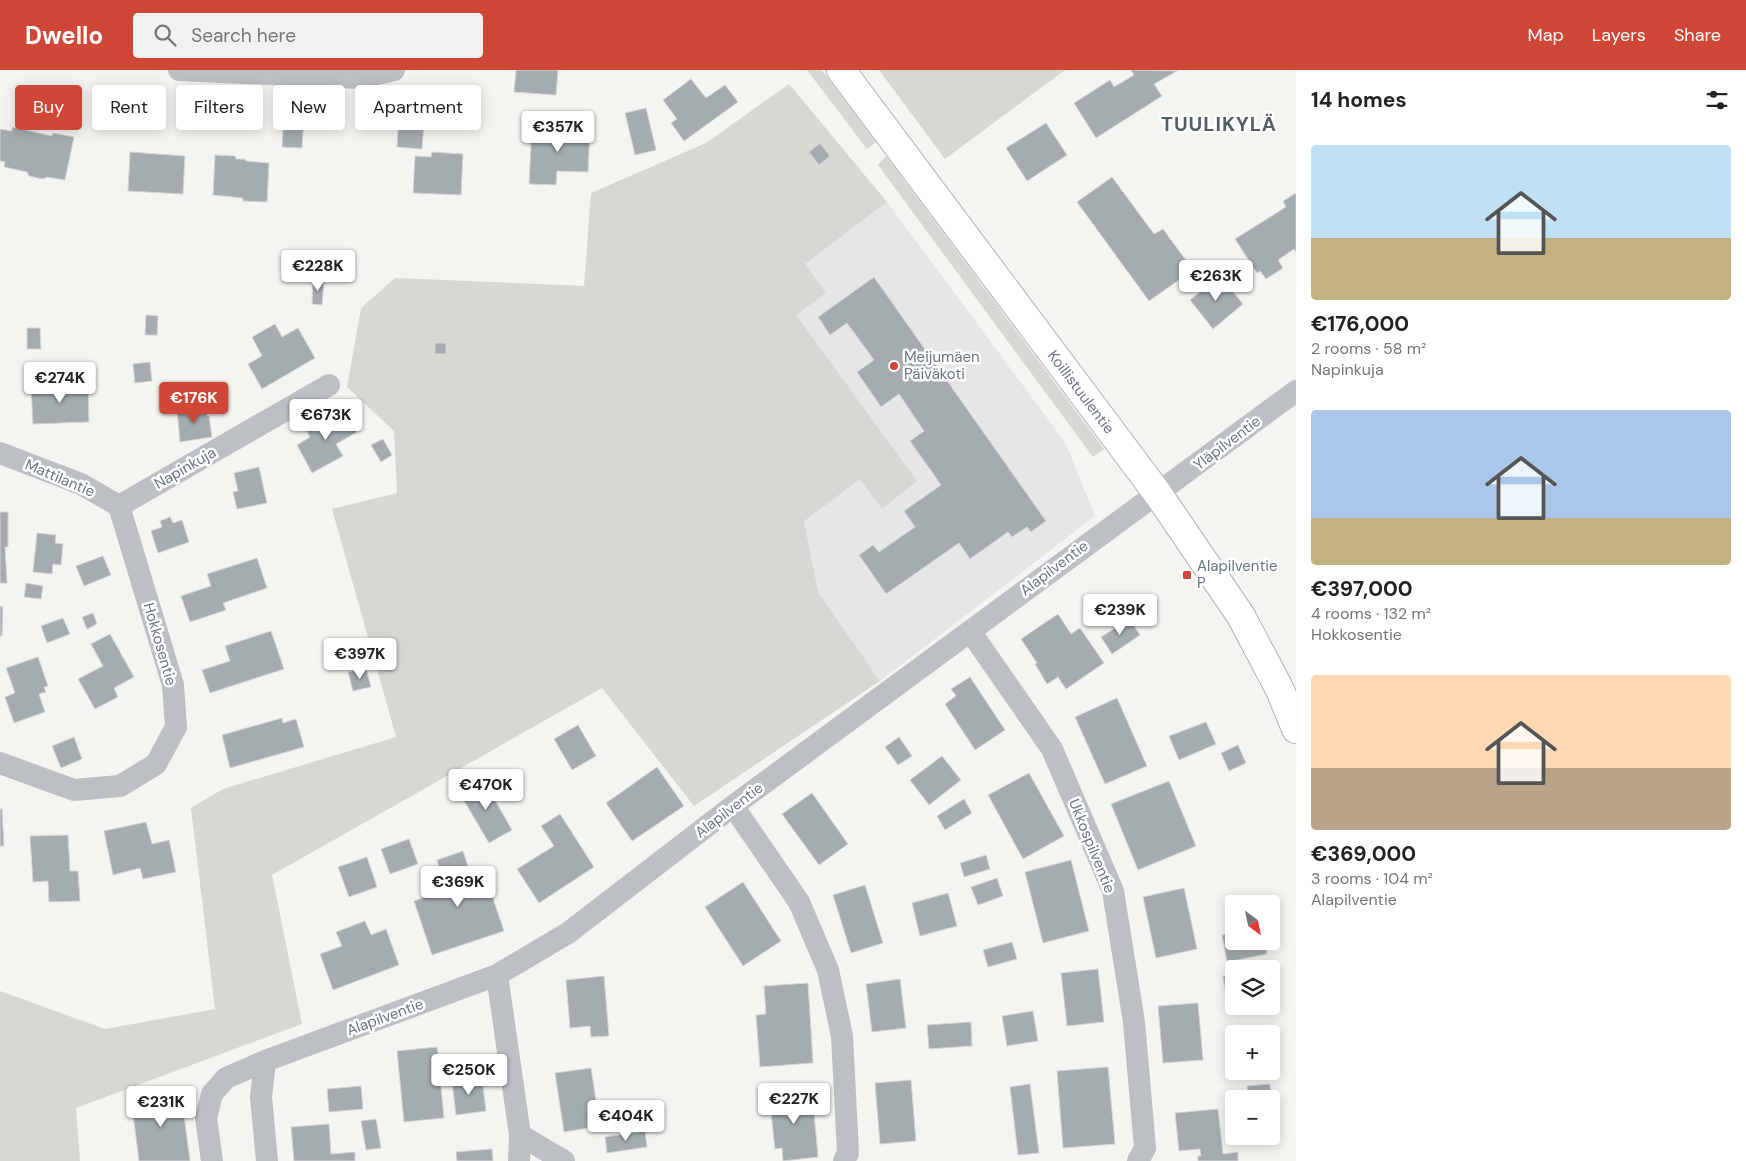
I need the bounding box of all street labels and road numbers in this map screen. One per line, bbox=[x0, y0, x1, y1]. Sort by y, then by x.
street label: Koillistuulentie bbox=[1043, 346, 1119, 438]
street label: Yläpilventie bbox=[1189, 411, 1265, 475]
street label: Napinkuja bbox=[151, 442, 219, 494]
street label: Mattilantie bbox=[22, 454, 98, 502]
street label: Alapilventie bbox=[1016, 536, 1092, 600]
street label: Hokkosentie bbox=[139, 600, 181, 688]
street label: Alapilventie bbox=[691, 778, 767, 842]
street label: Ukkospilventie bbox=[1064, 796, 1120, 896]
street label: Alapilventie bbox=[344, 994, 426, 1040]

